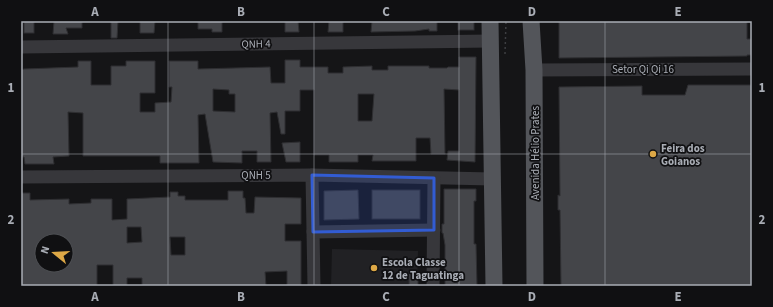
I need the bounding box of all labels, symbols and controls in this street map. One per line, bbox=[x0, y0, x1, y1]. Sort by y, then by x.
text: A bbox=[90, 3, 99, 21]
text: B bbox=[237, 3, 245, 21]
text: C bbox=[382, 3, 390, 21]
text: D bbox=[528, 3, 536, 21]
text: E bbox=[674, 3, 682, 21]
street label: QNH 4 bbox=[241, 36, 271, 52]
street label: Setor Qi Qi 16 bbox=[612, 62, 675, 77]
text: 1 bbox=[8, 79, 15, 97]
text: 1 bbox=[759, 79, 766, 97]
street label: Avenida Hélio Prates bbox=[528, 106, 543, 200]
place label: Feira dos Goianos bbox=[661, 141, 705, 169]
marker: Feira dos Goianos bbox=[648, 149, 658, 159]
street label: QNH 5 bbox=[241, 168, 271, 183]
text: 2 bbox=[8, 211, 15, 229]
text: 2 bbox=[759, 211, 766, 229]
north arrow bbox=[34, 233, 74, 273]
text: N bbox=[37, 244, 53, 256]
place label: Escola Classe 12 de Taguatinga bbox=[382, 255, 464, 283]
marker: Escola Classe 12 de Taguatinga bbox=[369, 263, 379, 273]
text: A bbox=[90, 288, 99, 306]
text: B bbox=[237, 288, 245, 306]
text: C bbox=[382, 288, 390, 306]
text: D bbox=[528, 288, 536, 306]
text: E bbox=[674, 288, 682, 306]

